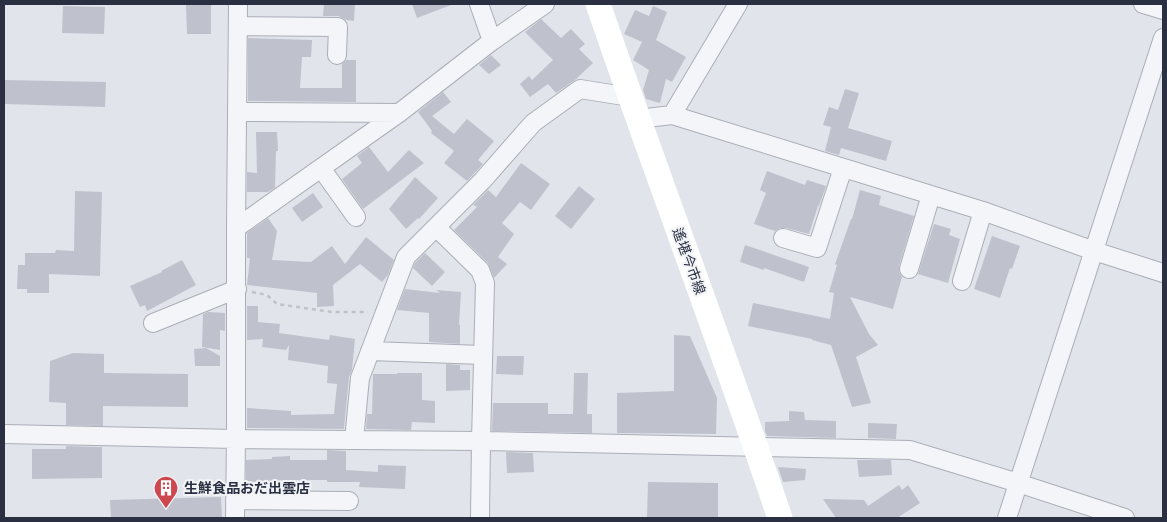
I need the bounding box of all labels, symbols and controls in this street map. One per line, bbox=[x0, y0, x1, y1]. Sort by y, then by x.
street label: 遙堪今市線 bbox=[669, 225, 709, 297]
building icon: 生鮮食品おだ出雲店 bbox=[153, 475, 179, 509]
place label: 生鮮食品おだ出雲店 bbox=[184, 479, 310, 497]

